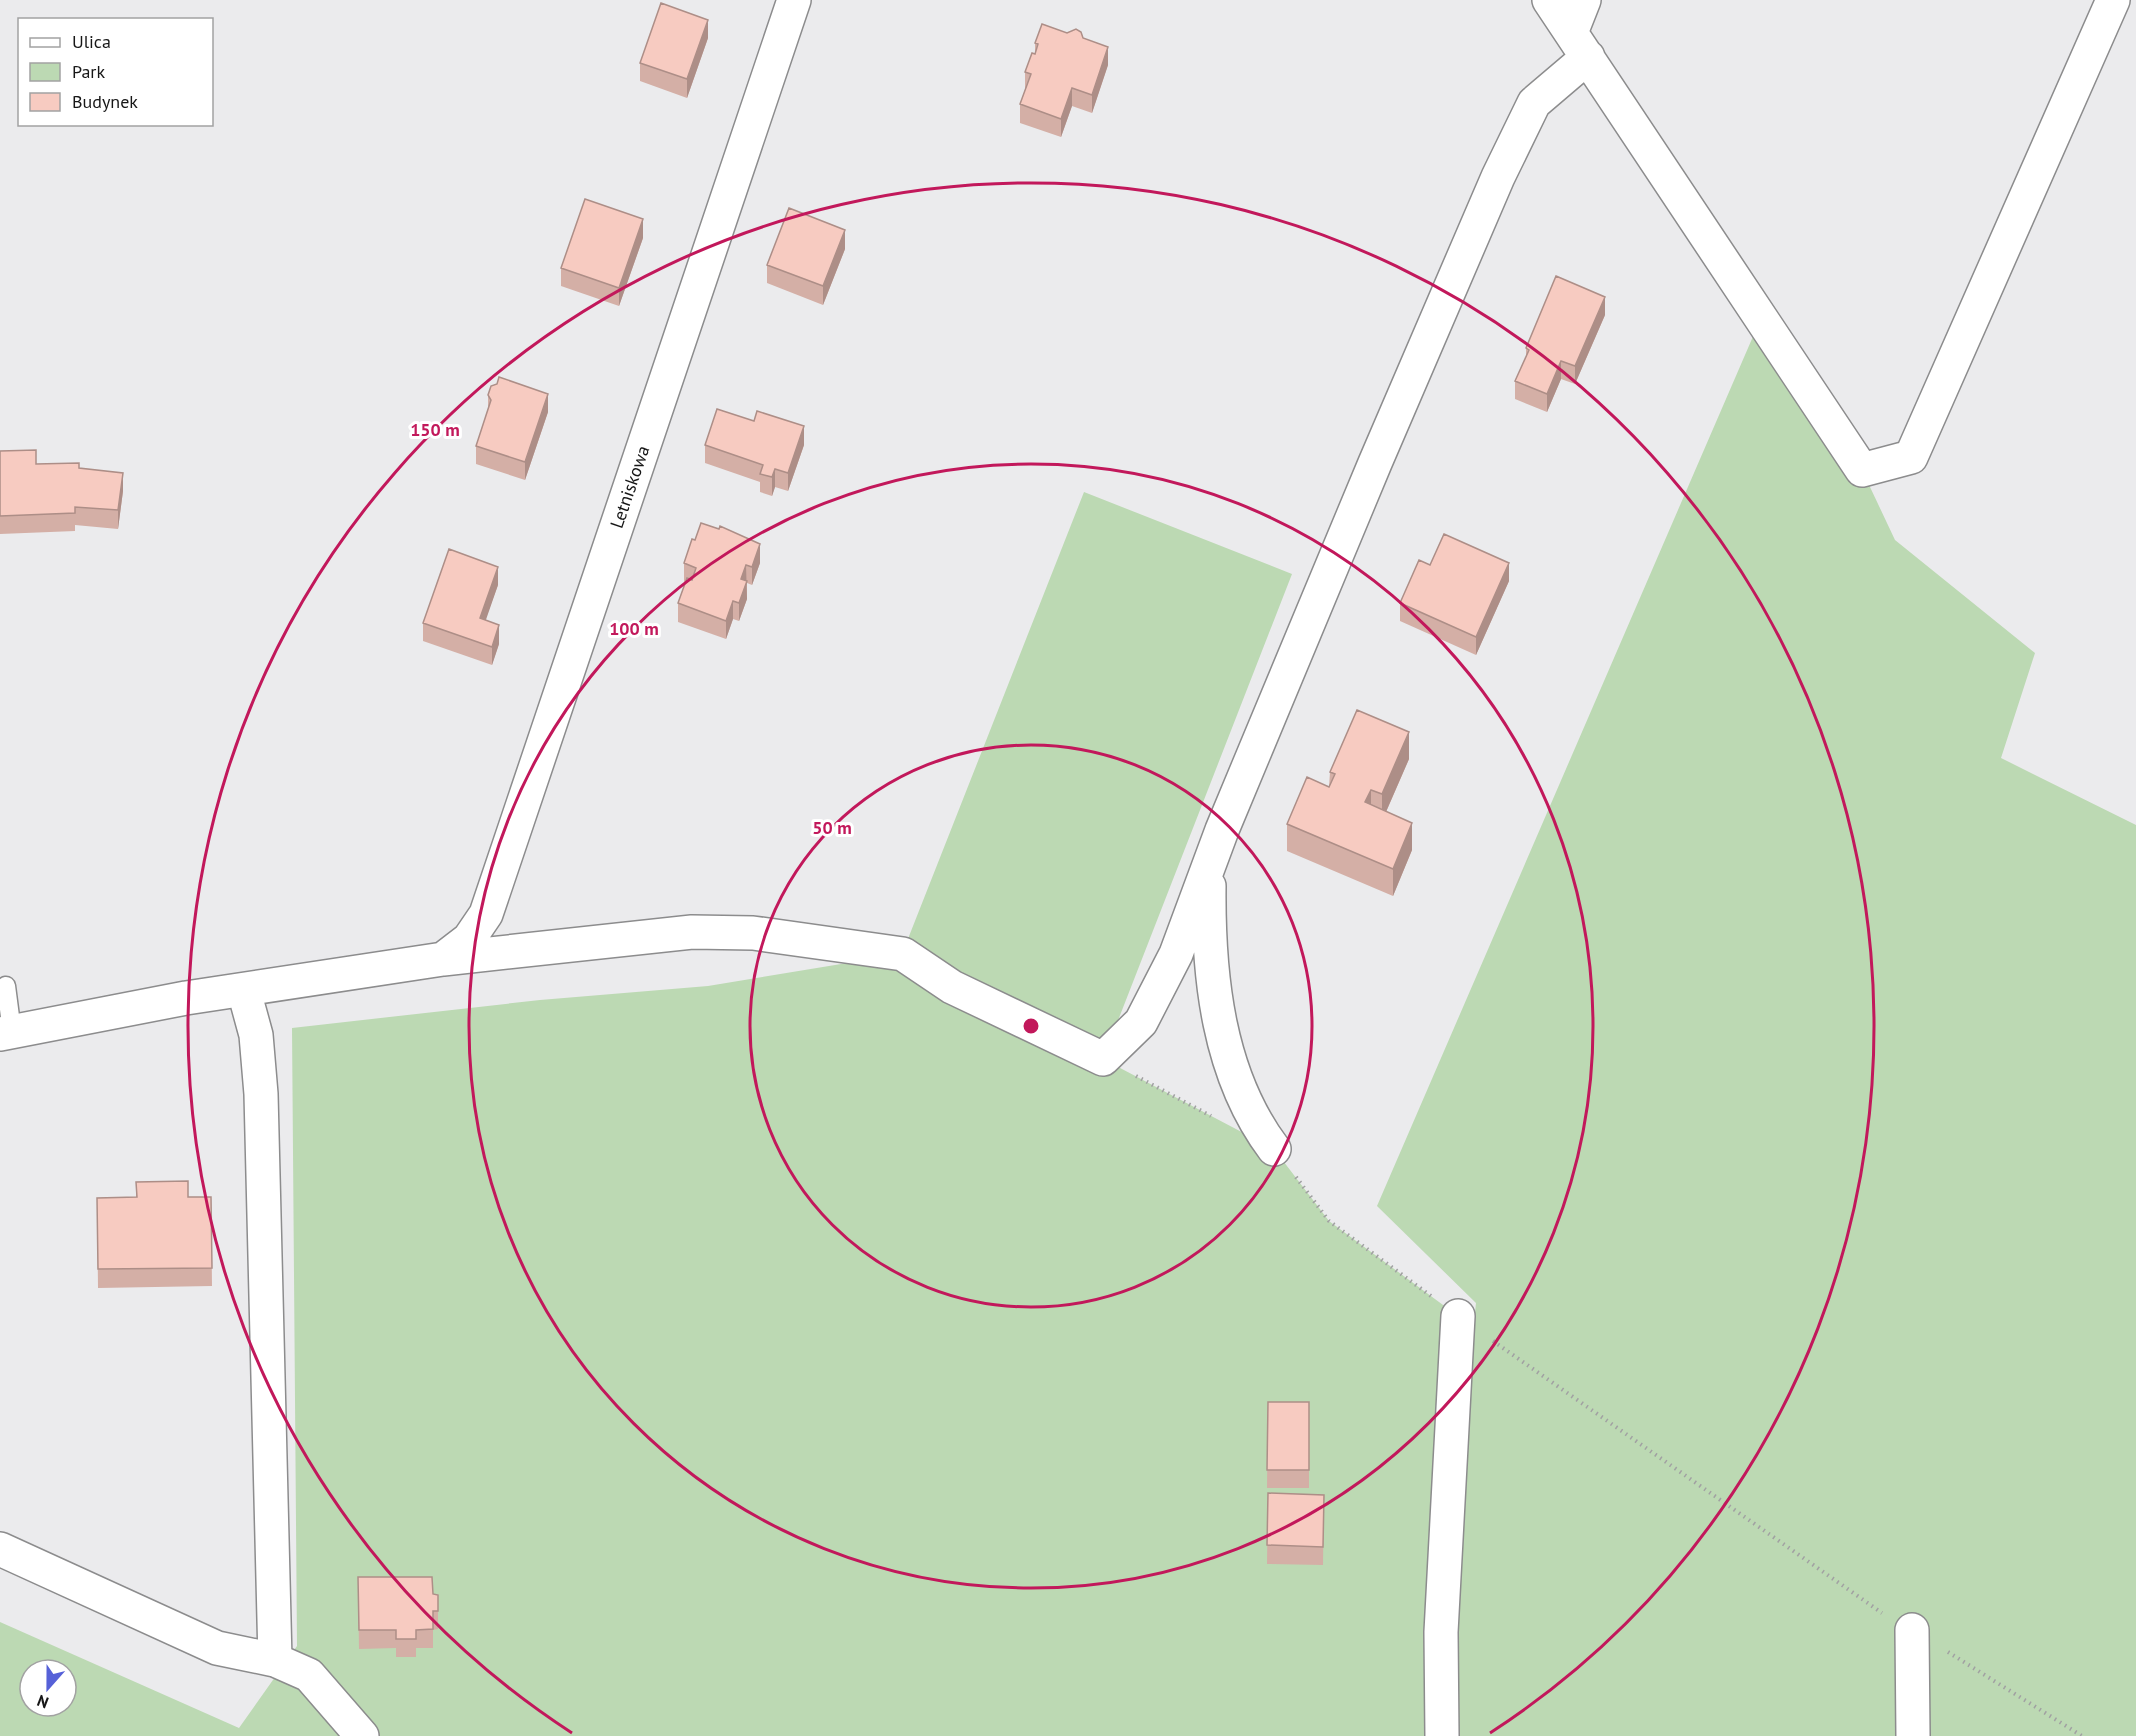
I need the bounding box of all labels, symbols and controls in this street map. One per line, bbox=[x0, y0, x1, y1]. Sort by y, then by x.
legend bbox=[18, 18, 213, 126]
text: Ulica bbox=[72, 30, 111, 53]
text: Park bbox=[72, 60, 105, 83]
text: Budynek bbox=[72, 90, 138, 113]
text: 150 m bbox=[410, 418, 460, 441]
street label: Letniskowa bbox=[605, 443, 654, 531]
text: 100 m bbox=[609, 617, 659, 640]
text: 50 m bbox=[812, 816, 852, 839]
centre of rings bbox=[1021, 1016, 1041, 1036]
north arrow bbox=[18, 1658, 78, 1718]
text: N bbox=[34, 1691, 51, 1713]

